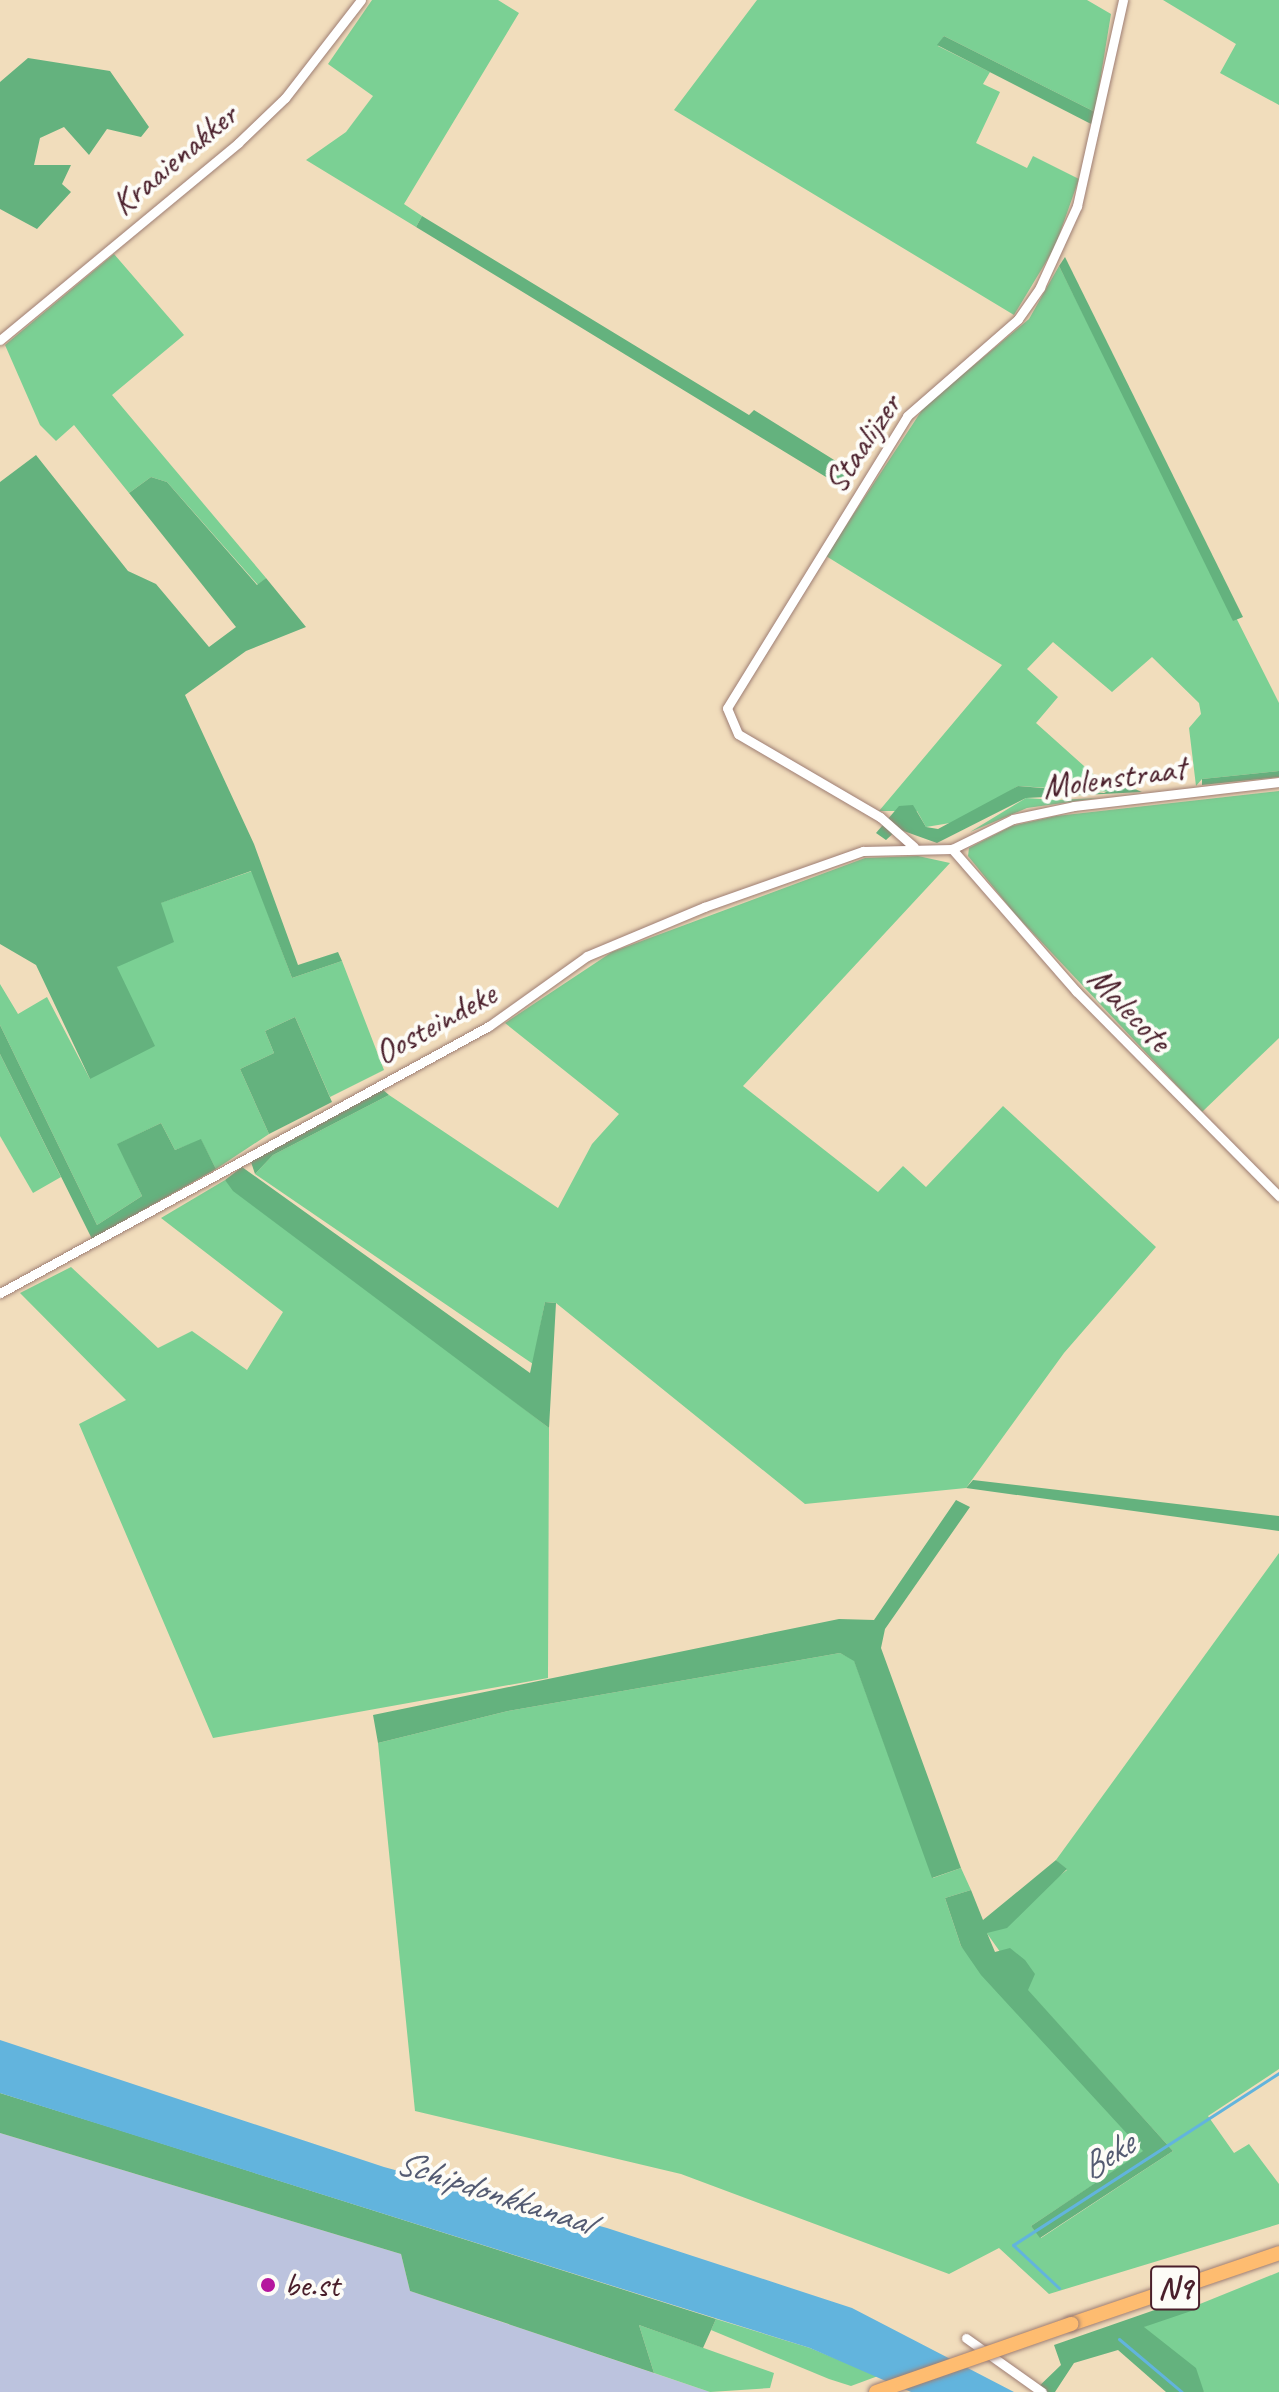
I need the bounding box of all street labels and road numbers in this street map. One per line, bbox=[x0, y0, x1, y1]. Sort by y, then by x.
street label: Kraaienakker bbox=[103, 95, 245, 223]
street label: Staalijzer bbox=[814, 386, 910, 500]
street label: Molenstraat bbox=[1040, 747, 1188, 807]
street label: Malecote bbox=[1080, 958, 1180, 1060]
street label: Oosteindeke bbox=[367, 973, 503, 1073]
road number: N9 bbox=[1149, 2260, 1201, 2316]

